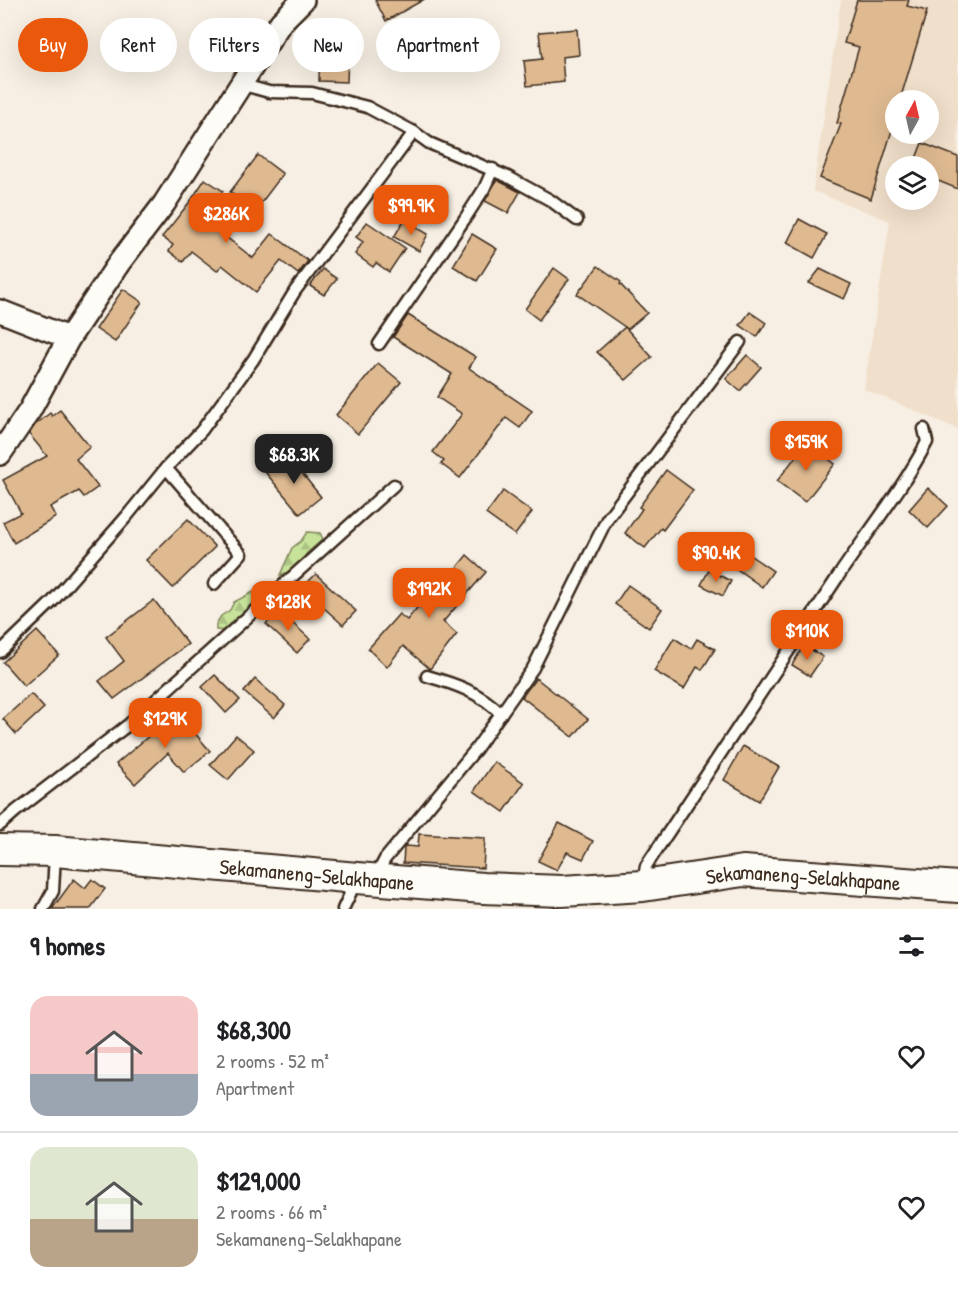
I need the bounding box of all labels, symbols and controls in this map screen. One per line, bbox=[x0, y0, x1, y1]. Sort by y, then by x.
chip: Buy bbox=[18, 18, 88, 72]
chip: Rent bbox=[100, 18, 177, 72]
chip: Filters bbox=[189, 18, 280, 72]
chip: New bbox=[292, 18, 364, 72]
chip: Apartment bbox=[376, 18, 500, 72]
north arrow bbox=[885, 90, 939, 144]
map controls bbox=[885, 90, 939, 210]
button: layers bbox=[885, 156, 939, 210]
pin: $99.9K bbox=[362, 185, 460, 236]
text: $99.9K bbox=[388, 191, 434, 218]
pin: $286K bbox=[184, 193, 268, 244]
text: $286K bbox=[203, 199, 249, 226]
pin: $159K bbox=[764, 421, 848, 472]
text: $159K bbox=[784, 427, 828, 454]
pin: $68.3K bbox=[245, 434, 343, 485]
text: $68.3K bbox=[269, 440, 319, 467]
pin: $90.4K bbox=[667, 532, 765, 583]
text: $90.4K bbox=[692, 538, 740, 565]
pin: $192K bbox=[387, 568, 471, 619]
text: $192K bbox=[407, 574, 451, 601]
pin: $128K bbox=[246, 581, 330, 632]
text: $128K bbox=[265, 587, 311, 614]
pin: $110K bbox=[765, 610, 849, 661]
text: $110K bbox=[785, 616, 829, 643]
pin: $129K bbox=[123, 698, 207, 749]
text: $129K bbox=[143, 704, 187, 731]
street label: Sekamaneng-Selakhapane bbox=[218, 851, 415, 897]
street label: Sekamaneng-Selakhapane bbox=[704, 856, 901, 897]
text: 9 homes bbox=[30, 928, 105, 963]
icon: filters bbox=[895, 929, 928, 962]
text: $68,300 bbox=[216, 1012, 291, 1047]
icon: home bbox=[78, 1020, 150, 1092]
icon: heart bbox=[895, 1040, 928, 1073]
text: 2 rooms · 52 m² bbox=[216, 1047, 329, 1074]
text: Apartment bbox=[216, 1074, 294, 1101]
text: $129,000 bbox=[216, 1163, 301, 1198]
icon: home bbox=[78, 1171, 150, 1243]
icon: heart bbox=[895, 1191, 928, 1224]
text: 2 rooms · 66 m² bbox=[216, 1198, 327, 1225]
text: Sekamaneng-Selakhapane bbox=[216, 1225, 402, 1252]

